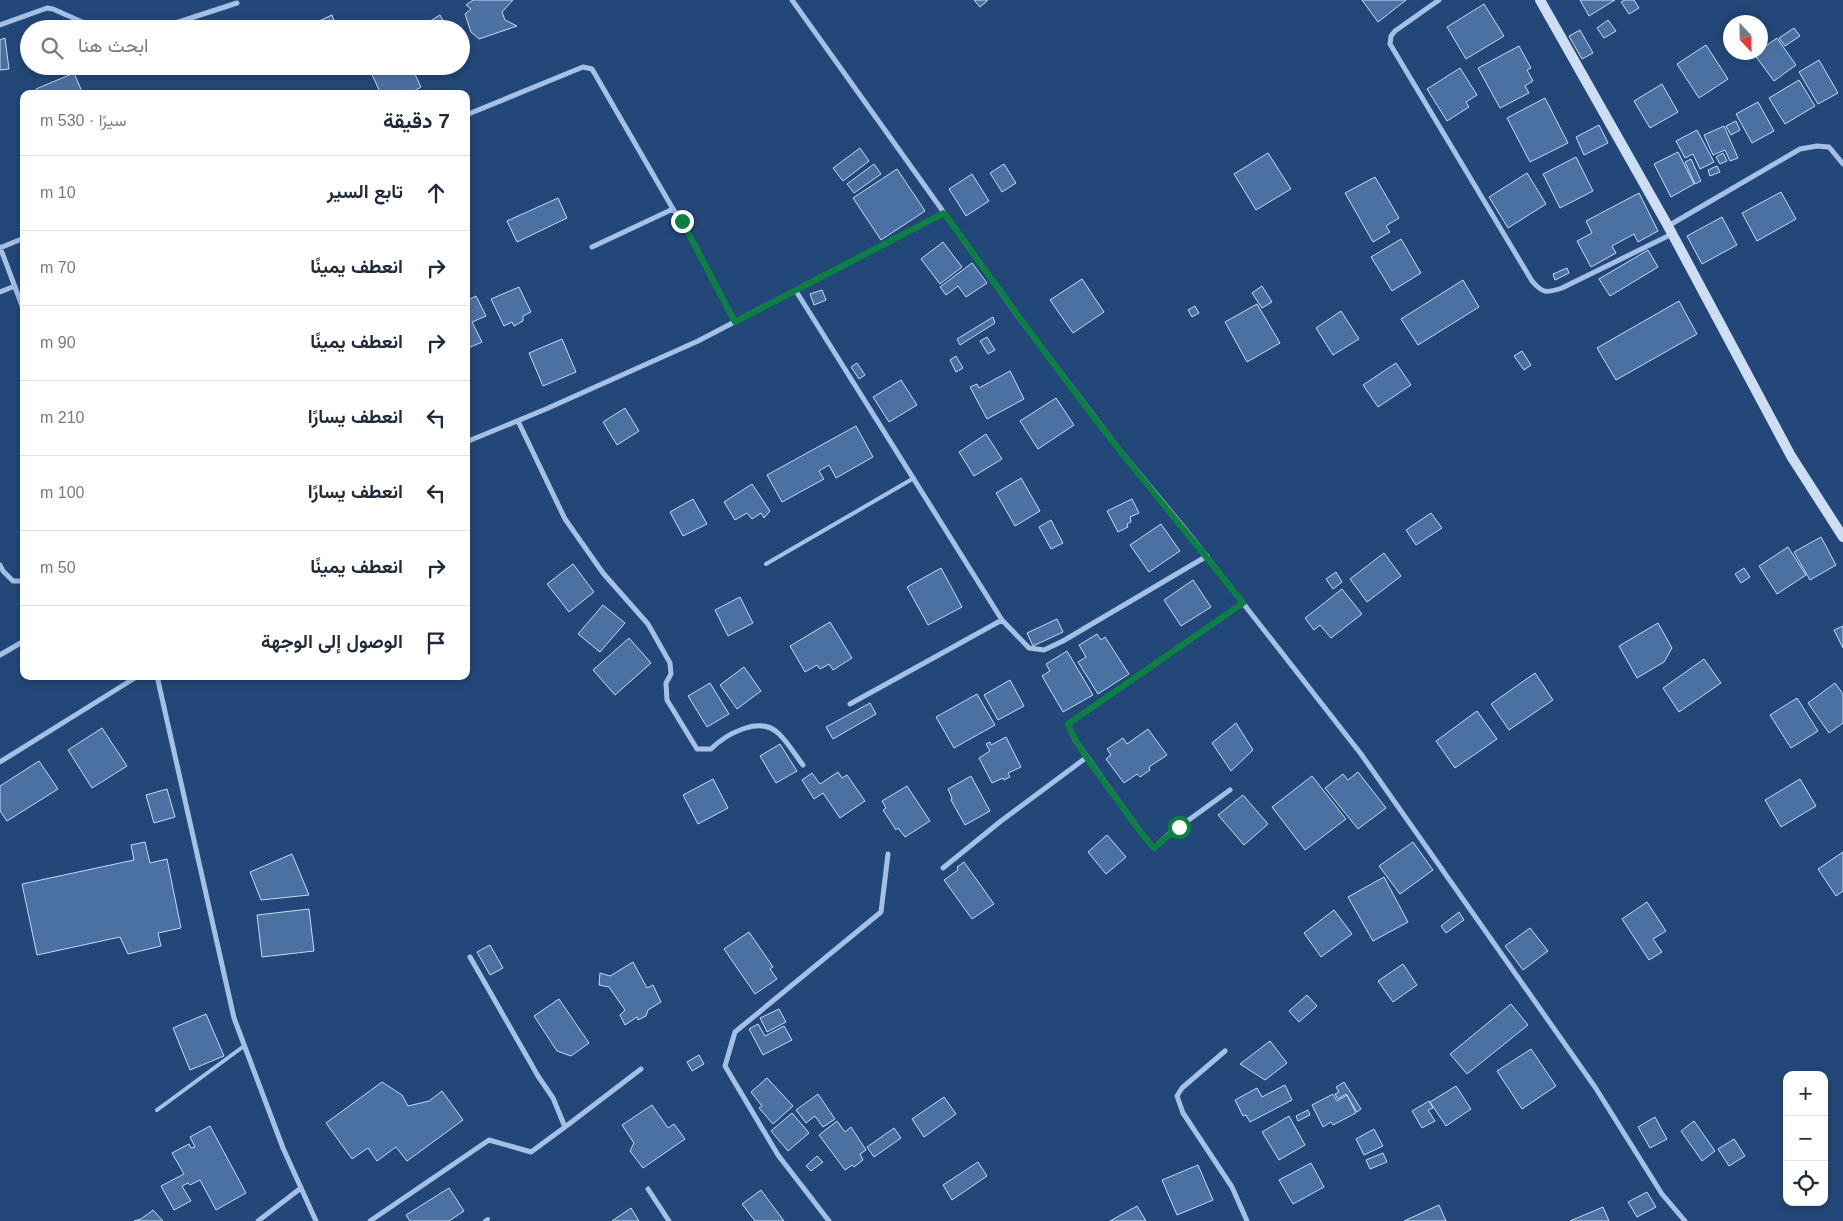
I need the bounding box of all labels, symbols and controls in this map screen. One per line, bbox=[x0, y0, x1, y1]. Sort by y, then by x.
north arrow bbox=[1723, 15, 1768, 60]
search box bbox=[20, 20, 470, 75]
icon: search bbox=[38, 34, 66, 62]
text: ابحث هنا bbox=[78, 35, 148, 56]
text: 7 دقيقة bbox=[383, 109, 450, 132]
text: سيرًا · 530 m bbox=[40, 112, 126, 129]
icon: ahead bbox=[422, 179, 450, 207]
text: تابع السير bbox=[327, 181, 403, 202]
text: 10 m bbox=[40, 184, 76, 201]
route end bbox=[671, 210, 694, 233]
icon: right bbox=[422, 254, 450, 282]
text: انعطف يمينًا bbox=[310, 256, 403, 277]
text: 70 m bbox=[40, 259, 76, 276]
icon: right bbox=[422, 329, 450, 357]
text: انعطف يمينًا bbox=[310, 331, 403, 352]
text: 90 m bbox=[40, 334, 76, 351]
icon: left bbox=[422, 404, 450, 432]
text: انعطف يسارًا bbox=[308, 406, 403, 427]
text: 210 m bbox=[40, 409, 84, 426]
icon: left bbox=[422, 479, 450, 507]
text: انعطف يسارًا bbox=[308, 481, 403, 502]
text: 100 m bbox=[40, 484, 84, 501]
icon: right bbox=[422, 554, 450, 582]
text: انعطف يمينًا bbox=[310, 556, 403, 577]
text: 50 m bbox=[40, 559, 76, 576]
icon: arrive bbox=[422, 629, 450, 657]
text: الوصول إلى الوجهة bbox=[261, 631, 403, 652]
route start bbox=[1168, 816, 1191, 839]
map controls bbox=[1783, 1071, 1828, 1206]
button: + bbox=[1783, 1071, 1828, 1116]
button: − bbox=[1783, 1116, 1828, 1161]
button: locate bbox=[1783, 1161, 1828, 1206]

